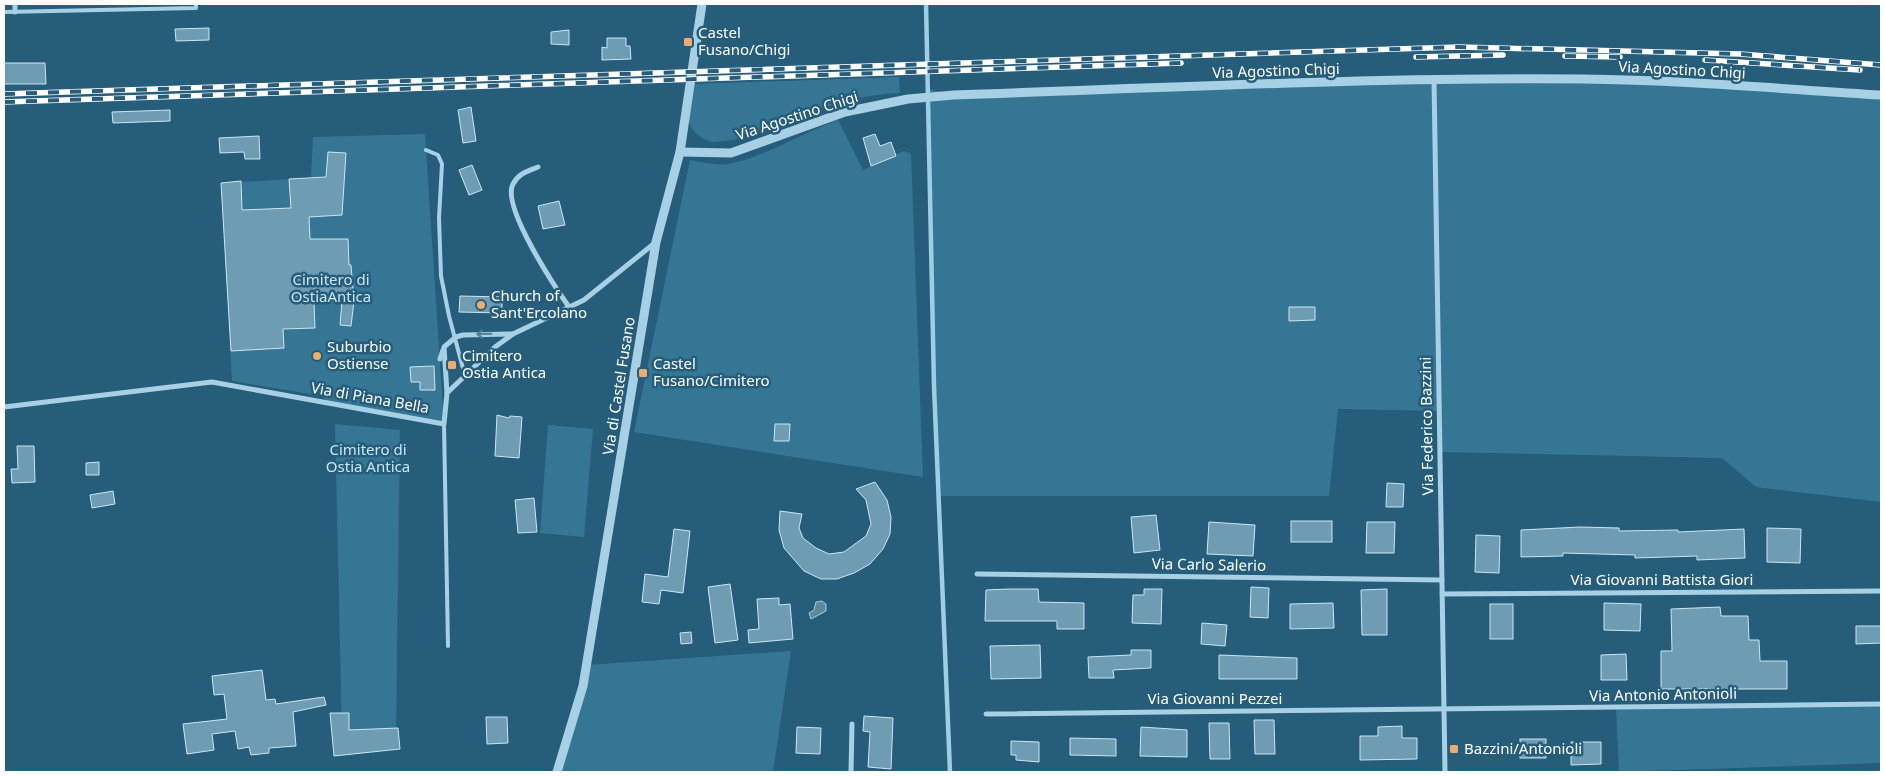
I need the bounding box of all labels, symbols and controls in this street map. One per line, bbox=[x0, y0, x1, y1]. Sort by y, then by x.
place label: Castel Fusano/Chigi bbox=[698, 22, 790, 59]
marker: Castel Fusano/Chigi bbox=[682, 36, 694, 48]
street label: Via Agostino Chigi bbox=[1618, 56, 1746, 82]
street label: Via Agostino Chigi bbox=[1212, 58, 1340, 82]
street label: Via Agostino Chigi bbox=[733, 86, 860, 144]
park label: Cimitero di OstiaAntica bbox=[291, 269, 371, 306]
place label: Church of Sant'Ercolano bbox=[491, 285, 587, 322]
marker: Church of Sant'Ercolano bbox=[475, 299, 487, 311]
street label: Via di Castel Fusano bbox=[597, 315, 639, 456]
one-way arrow bbox=[477, 329, 493, 339]
place label: Suburbio Ostiense bbox=[327, 336, 391, 373]
place label: Cimitero Ostia Antica bbox=[462, 345, 546, 382]
marker: Suburbio Ostiense bbox=[311, 350, 323, 362]
place label: Castel Fusano/Cimitero bbox=[653, 353, 770, 390]
street label: Via Federico Bazzini bbox=[1415, 357, 1437, 496]
marker: Cimitero Ostia Antica bbox=[446, 359, 458, 371]
marker: Castel Fusano/Cimitero bbox=[637, 367, 649, 379]
street label: Via di Piana Bella bbox=[310, 377, 431, 417]
park label: Cimitero di Ostia Antica bbox=[326, 439, 410, 476]
street label: Via Carlo Salerio bbox=[1152, 553, 1266, 575]
street label: Via Giovanni Battista Giori bbox=[1571, 569, 1753, 589]
street label: Via Antonio Antonioli bbox=[1589, 683, 1737, 705]
street label: Via Giovanni Pezzei bbox=[1148, 688, 1282, 708]
place label: Bazzini/Antonioli bbox=[1464, 738, 1582, 758]
marker: Bazzini/Antonioli bbox=[1448, 743, 1460, 755]

